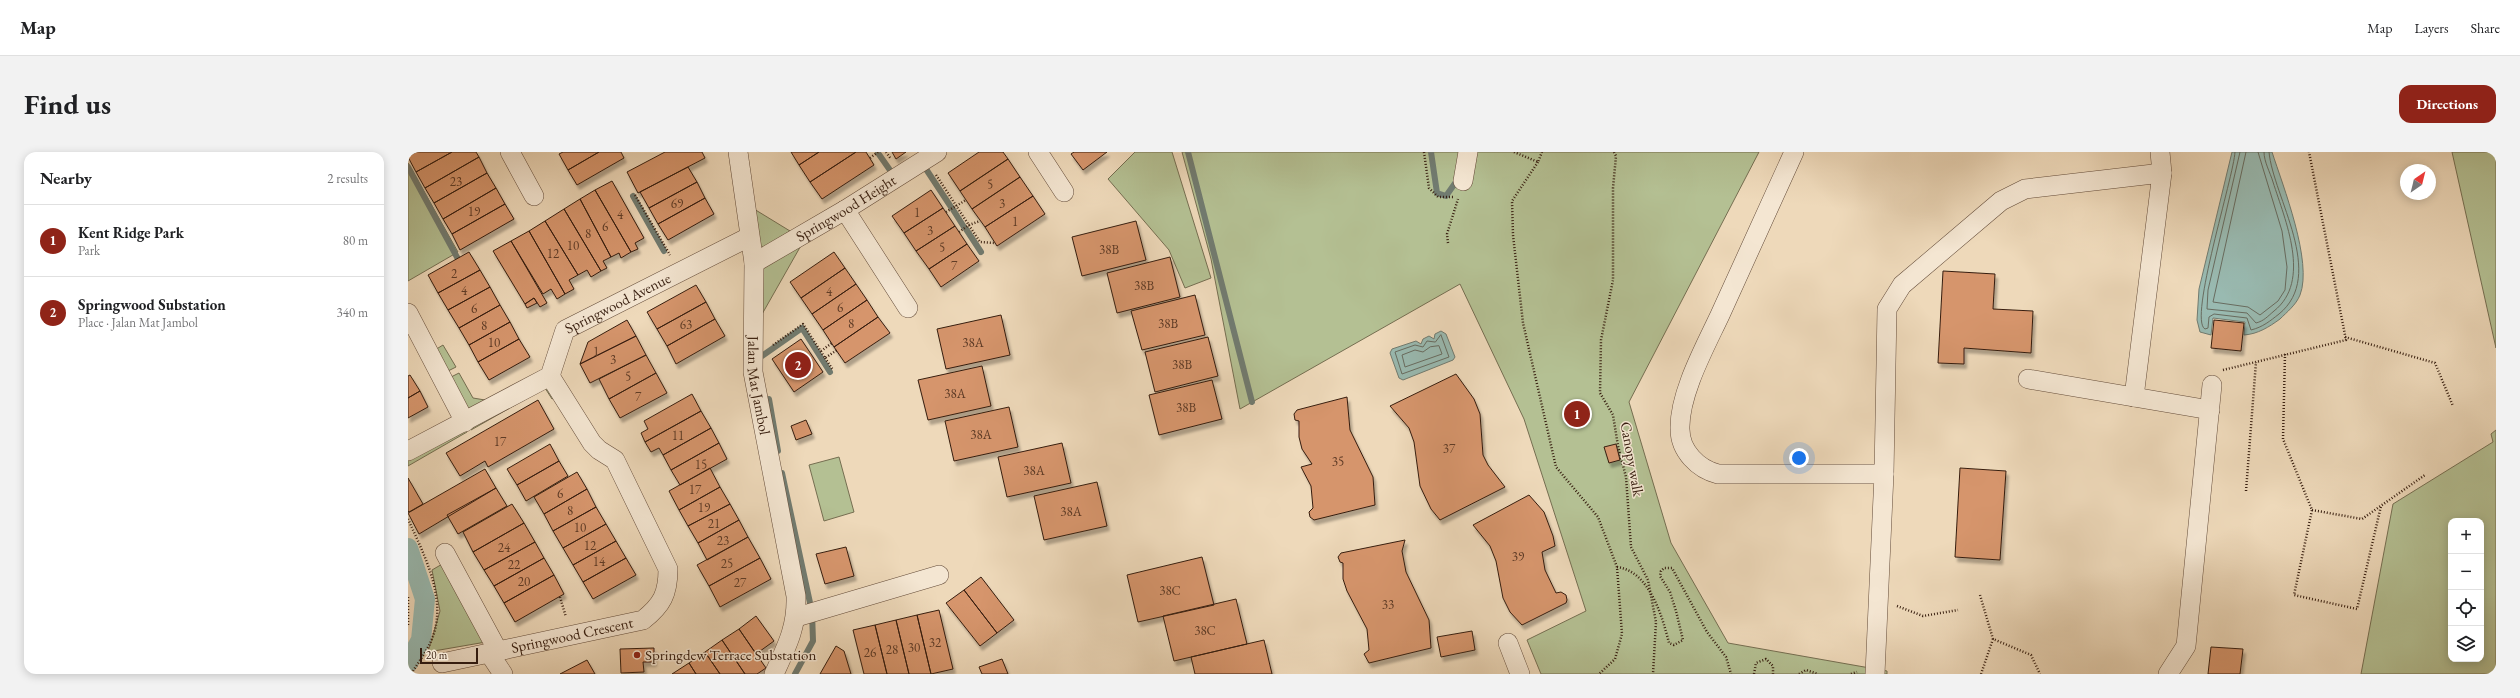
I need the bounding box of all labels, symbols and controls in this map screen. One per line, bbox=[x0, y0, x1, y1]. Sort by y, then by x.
text: Map bbox=[20, 15, 56, 40]
text: Map bbox=[2367, 19, 2392, 37]
text: Layers bbox=[2414, 19, 2449, 37]
text: Share bbox=[2471, 19, 2500, 37]
button: Directions bbox=[2399, 85, 2496, 123]
text: Find us bbox=[24, 86, 111, 122]
north arrow bbox=[2400, 164, 2436, 200]
text: Nearby bbox=[40, 167, 92, 189]
text: 2 results bbox=[327, 170, 368, 187]
street label: Springwood Height bbox=[792, 170, 900, 246]
house number: 23 bbox=[450, 173, 462, 190]
house number: 5 bbox=[987, 176, 993, 193]
house number: 69 bbox=[671, 195, 684, 212]
house number: 3 bbox=[999, 195, 1005, 212]
house number: 19 bbox=[468, 203, 481, 220]
house number: 1 bbox=[914, 204, 920, 221]
house number: 4 bbox=[617, 206, 624, 223]
house number: 1 bbox=[1012, 213, 1018, 230]
house number: 6 bbox=[602, 218, 608, 235]
house number: 3 bbox=[927, 222, 933, 239]
text: Kent Ridge Park bbox=[78, 223, 184, 242]
house number: 8 bbox=[585, 225, 591, 242]
text: 1 bbox=[50, 232, 56, 249]
text: 80 m bbox=[343, 232, 368, 249]
house number: 10 bbox=[567, 237, 579, 254]
house number: 5 bbox=[939, 239, 945, 256]
house number: 38B bbox=[1099, 241, 1119, 258]
text: Park bbox=[78, 242, 100, 259]
house number: 12 bbox=[547, 245, 560, 262]
house number: 7 bbox=[951, 257, 958, 274]
house number: 2 bbox=[451, 265, 458, 282]
street label: Springwood Avenue bbox=[561, 268, 674, 338]
house number: 38B bbox=[1134, 277, 1154, 294]
house number: 4 bbox=[461, 282, 468, 299]
house number: 4 bbox=[826, 283, 833, 300]
text: Springwood Substation bbox=[78, 295, 226, 314]
house number: 6 bbox=[837, 299, 843, 316]
house number: 6 bbox=[471, 300, 477, 317]
text: 2 bbox=[50, 304, 56, 321]
text: 340 m bbox=[337, 304, 368, 321]
text: Place · Jalan Mat Jambol bbox=[78, 314, 198, 331]
house number: 8 bbox=[848, 315, 854, 332]
house number: 38B bbox=[1158, 315, 1178, 332]
house number: 63 bbox=[680, 316, 692, 333]
house number: 8 bbox=[481, 317, 487, 334]
house number: 10 bbox=[488, 334, 500, 351]
street label: Jalan Mat Jambol bbox=[743, 334, 775, 437]
house number: 38A bbox=[962, 334, 985, 351]
house number: 1 bbox=[593, 343, 599, 360]
pin: 2 bbox=[785, 350, 811, 380]
house number: 3 bbox=[610, 351, 616, 368]
house number: 38B bbox=[1172, 356, 1192, 373]
house number: 5 bbox=[625, 368, 631, 385]
house number: 38A bbox=[944, 385, 967, 402]
house number: 7 bbox=[635, 388, 642, 405]
house number: 38B bbox=[1176, 399, 1196, 416]
pin: 1 bbox=[1564, 399, 1590, 429]
street label: Canopy walk bbox=[1617, 420, 1649, 499]
house number: 38A bbox=[970, 426, 993, 443]
house number: 11 bbox=[672, 427, 684, 444]
house number: 17 bbox=[494, 433, 507, 450]
house number: 37 bbox=[1443, 440, 1456, 457]
your location bbox=[1789, 448, 1809, 468]
house number: 35 bbox=[1332, 453, 1344, 470]
house number: 15 bbox=[695, 456, 707, 473]
house number: 38A bbox=[1023, 462, 1046, 479]
house number: 17 bbox=[689, 481, 702, 498]
house number: 6 bbox=[557, 485, 563, 502]
house number: 19 bbox=[698, 499, 711, 516]
house number: 8 bbox=[567, 502, 573, 519]
house number: 38A bbox=[1060, 503, 1083, 520]
house number: 21 bbox=[708, 515, 720, 532]
map controls bbox=[2448, 518, 2484, 662]
button: + bbox=[2448, 518, 2484, 554]
house number: 10 bbox=[574, 519, 586, 536]
house number: 23 bbox=[717, 532, 729, 549]
house number: 12 bbox=[584, 537, 597, 554]
house number: 24 bbox=[498, 539, 511, 556]
house number: 39 bbox=[1512, 548, 1525, 565]
house number: 14 bbox=[593, 553, 606, 570]
button: − bbox=[2448, 554, 2484, 590]
house number: 25 bbox=[721, 555, 733, 572]
house number: 22 bbox=[508, 556, 521, 573]
house number: 20 bbox=[518, 573, 530, 590]
house number: 27 bbox=[734, 574, 747, 591]
house number: 38C bbox=[1159, 582, 1181, 599]
button: locate bbox=[2448, 590, 2484, 626]
house number: 33 bbox=[1382, 596, 1394, 613]
street label: Springwood Crescent bbox=[509, 612, 635, 657]
house number: 38C bbox=[1194, 622, 1216, 639]
button: layers bbox=[2448, 626, 2484, 662]
house number: 32 bbox=[929, 634, 942, 651]
house number: 30 bbox=[908, 639, 920, 656]
house number: 28 bbox=[886, 641, 898, 658]
house number: 26 bbox=[864, 644, 876, 661]
place label: Springdew Terrace Substation bbox=[645, 645, 817, 664]
scale bar bbox=[420, 646, 478, 665]
text: 20 m bbox=[426, 648, 447, 662]
marker: Springdew Terrace Substation bbox=[632, 650, 642, 660]

